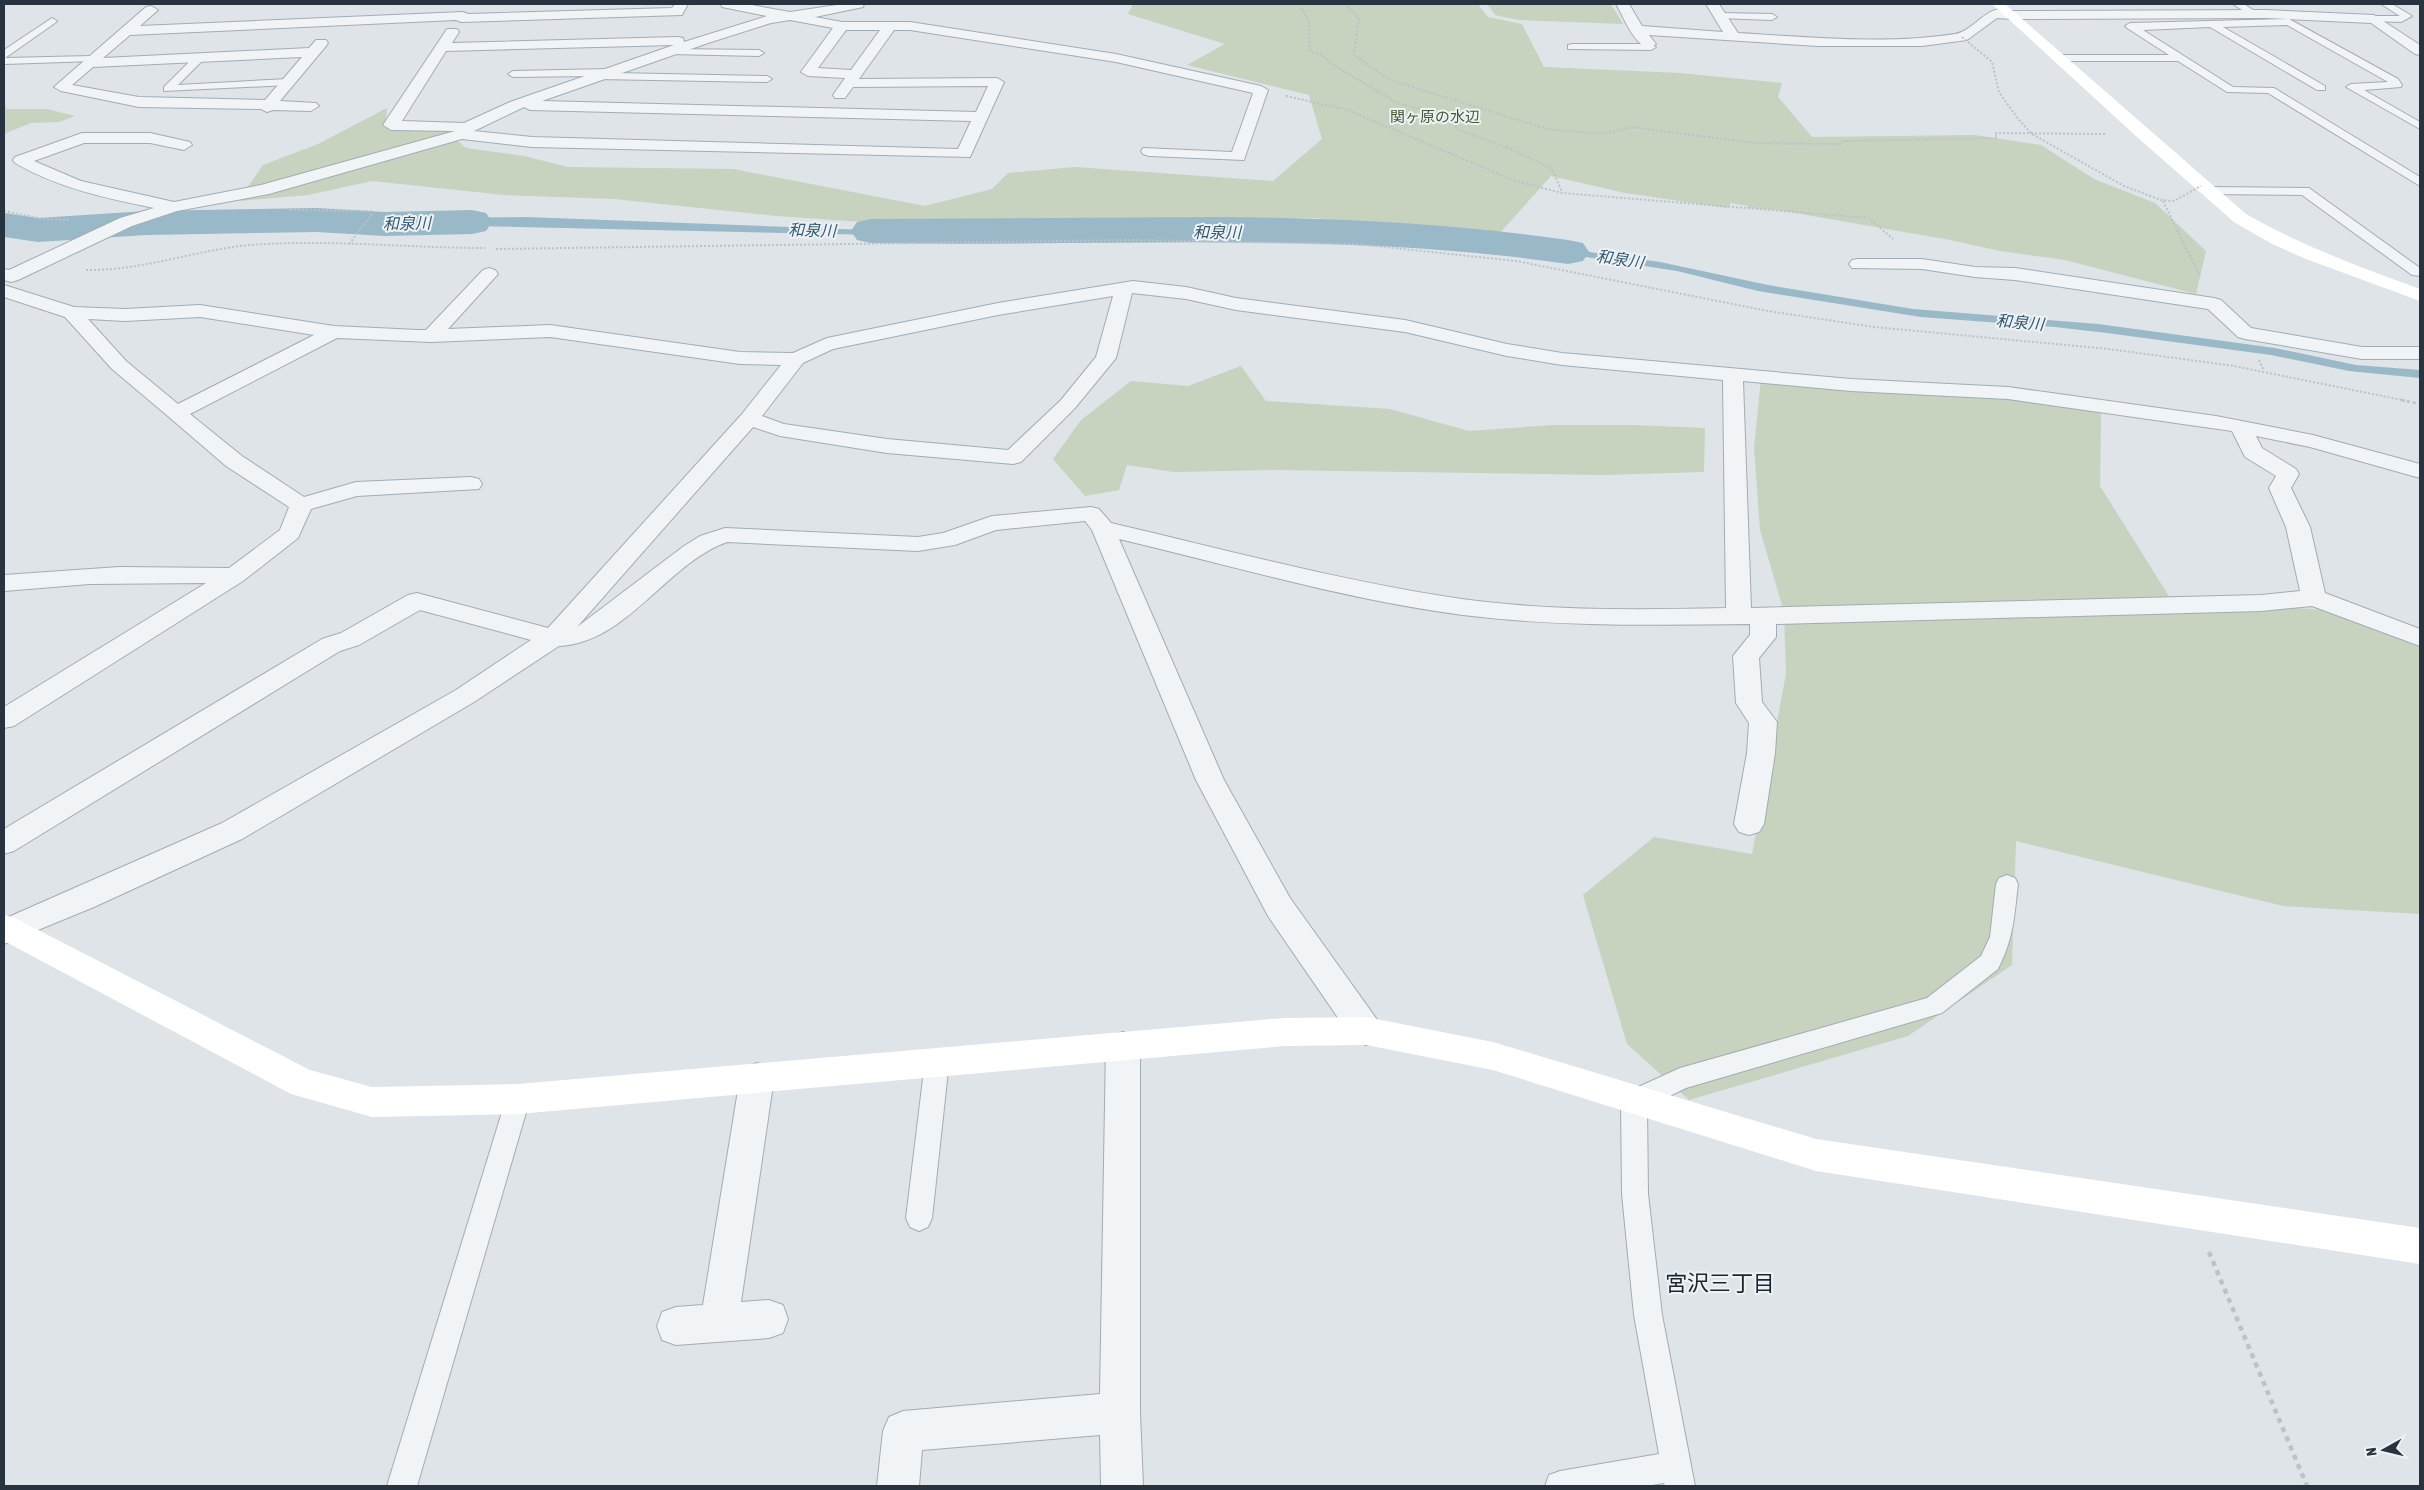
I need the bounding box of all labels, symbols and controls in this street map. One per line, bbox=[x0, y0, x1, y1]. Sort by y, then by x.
park label: 関ヶ原の水辺 bbox=[1390, 108, 1480, 125]
water label: 和泉川 bbox=[383, 214, 433, 232]
water label: 和泉川 bbox=[788, 221, 838, 239]
water label: 和泉川 bbox=[1193, 223, 1243, 241]
water label: 和泉川 bbox=[1595, 247, 1647, 272]
water label: 和泉川 bbox=[1995, 311, 2047, 333]
district label: 宮沢三丁目 bbox=[1665, 1270, 1775, 1296]
north arrow bbox=[2359, 1425, 2409, 1475]
text: N bbox=[2363, 1447, 2380, 1457]

